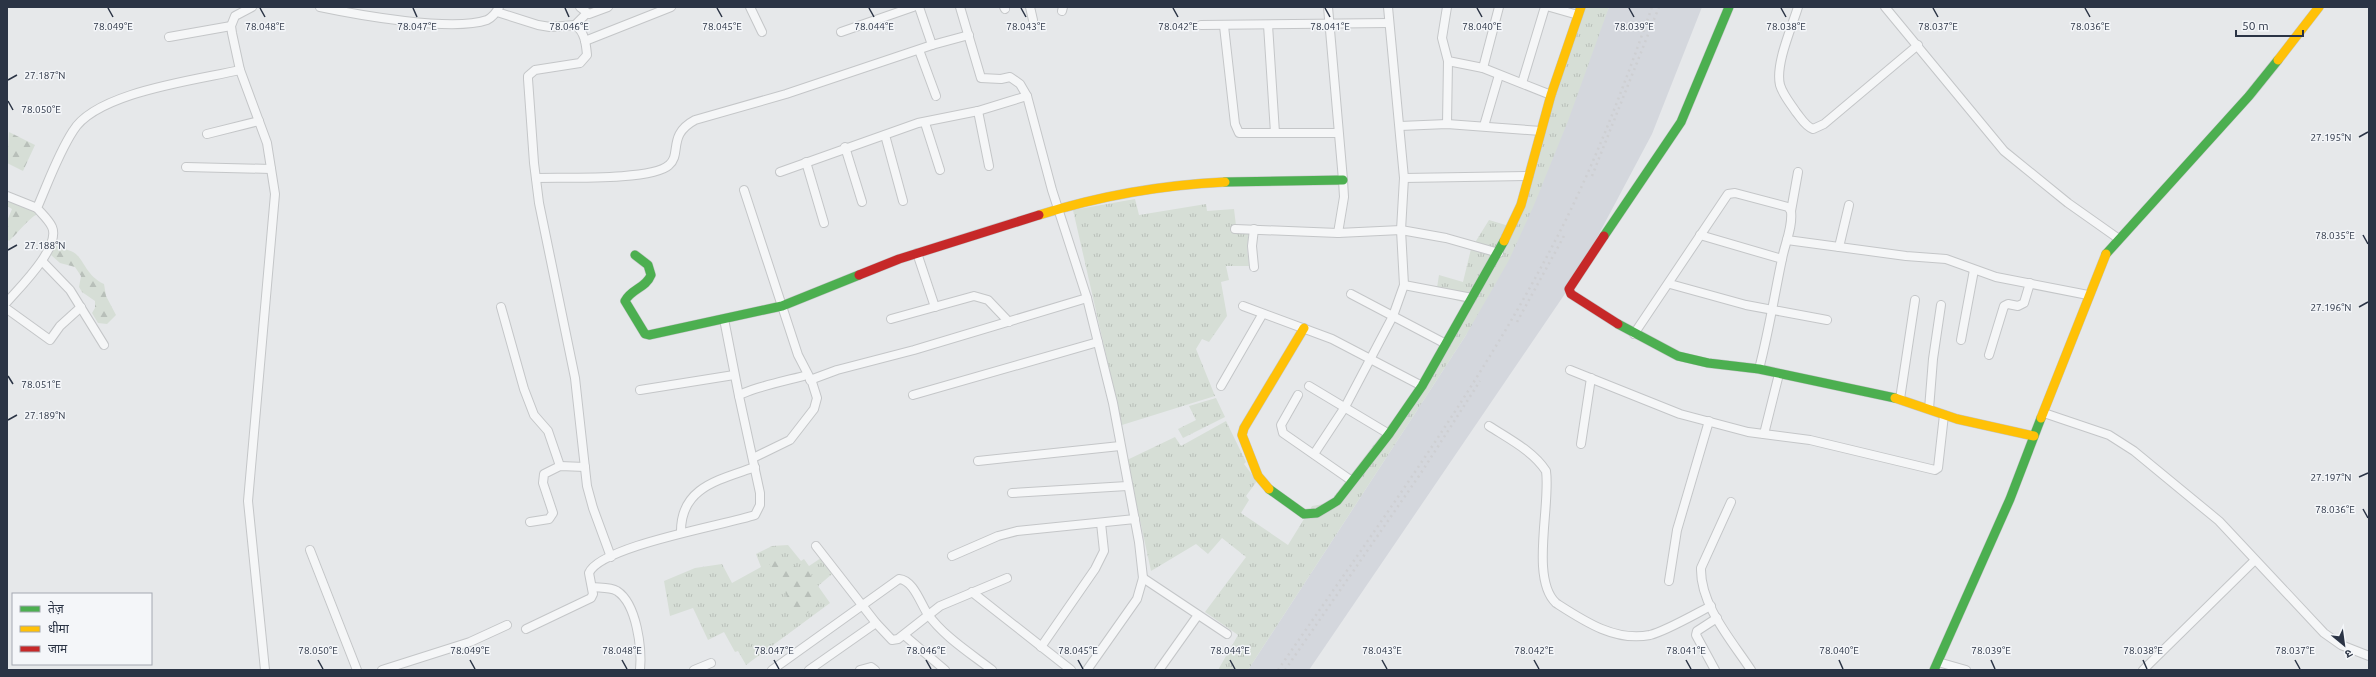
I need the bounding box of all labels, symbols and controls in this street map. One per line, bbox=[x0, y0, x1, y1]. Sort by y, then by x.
scale bar bbox=[2236, 12, 2303, 38]
text: 50 m bbox=[2242, 19, 2269, 32]
text: 78.049°E bbox=[93, 21, 133, 32]
text: 78.048°E bbox=[245, 21, 285, 32]
text: 78.047°E bbox=[397, 21, 437, 32]
text: 78.046°E bbox=[549, 21, 589, 32]
text: 78.045°E bbox=[702, 21, 742, 32]
text: 78.044°E bbox=[854, 21, 894, 32]
text: 78.043°E bbox=[1006, 21, 1046, 32]
text: 78.042°E bbox=[1158, 21, 1198, 32]
text: 78.041°E bbox=[1310, 21, 1350, 32]
text: 78.040°E bbox=[1462, 21, 1502, 32]
text: 78.039°E bbox=[1614, 21, 1654, 32]
text: 78.038°E bbox=[1766, 21, 1806, 32]
text: 78.037°E bbox=[1918, 21, 1958, 32]
text: 78.036°E bbox=[2070, 21, 2110, 32]
text: 27.187°N bbox=[24, 70, 66, 81]
text: 78.050°E bbox=[21, 104, 61, 115]
text: 27.195°N bbox=[2310, 132, 2352, 143]
text: 78.035°E bbox=[2315, 230, 2355, 241]
text: 27.188°N bbox=[24, 240, 66, 251]
text: 27.196°N bbox=[2310, 302, 2352, 313]
text: 78.051°E bbox=[21, 379, 61, 390]
text: 27.189°N bbox=[24, 410, 66, 421]
text: 27.197°N bbox=[2310, 472, 2352, 483]
text: 78.036°E bbox=[2315, 504, 2355, 515]
legend bbox=[12, 593, 152, 665]
text: तेज़ bbox=[48, 601, 65, 615]
text: धीमा bbox=[48, 621, 70, 635]
north arrow bbox=[2324, 625, 2364, 665]
text: जाम bbox=[48, 642, 68, 655]
text: 78.050°E bbox=[298, 645, 338, 656]
text: 78.049°E bbox=[450, 645, 490, 656]
text: 78.048°E bbox=[602, 645, 642, 656]
text: 78.047°E bbox=[754, 645, 794, 656]
text: 78.046°E bbox=[906, 645, 946, 656]
text: 78.045°E bbox=[1058, 645, 1098, 656]
text: 78.044°E bbox=[1210, 645, 1250, 656]
text: 78.043°E bbox=[1362, 645, 1402, 656]
text: 78.042°E bbox=[1514, 645, 1554, 656]
text: 78.041°E bbox=[1666, 645, 1706, 656]
text: 78.040°E bbox=[1819, 645, 1859, 656]
text: 78.039°E bbox=[1971, 645, 2011, 656]
text: 78.038°E bbox=[2123, 645, 2163, 656]
text: 78.037°E bbox=[2275, 645, 2315, 656]
text: उ bbox=[2343, 647, 2355, 661]

